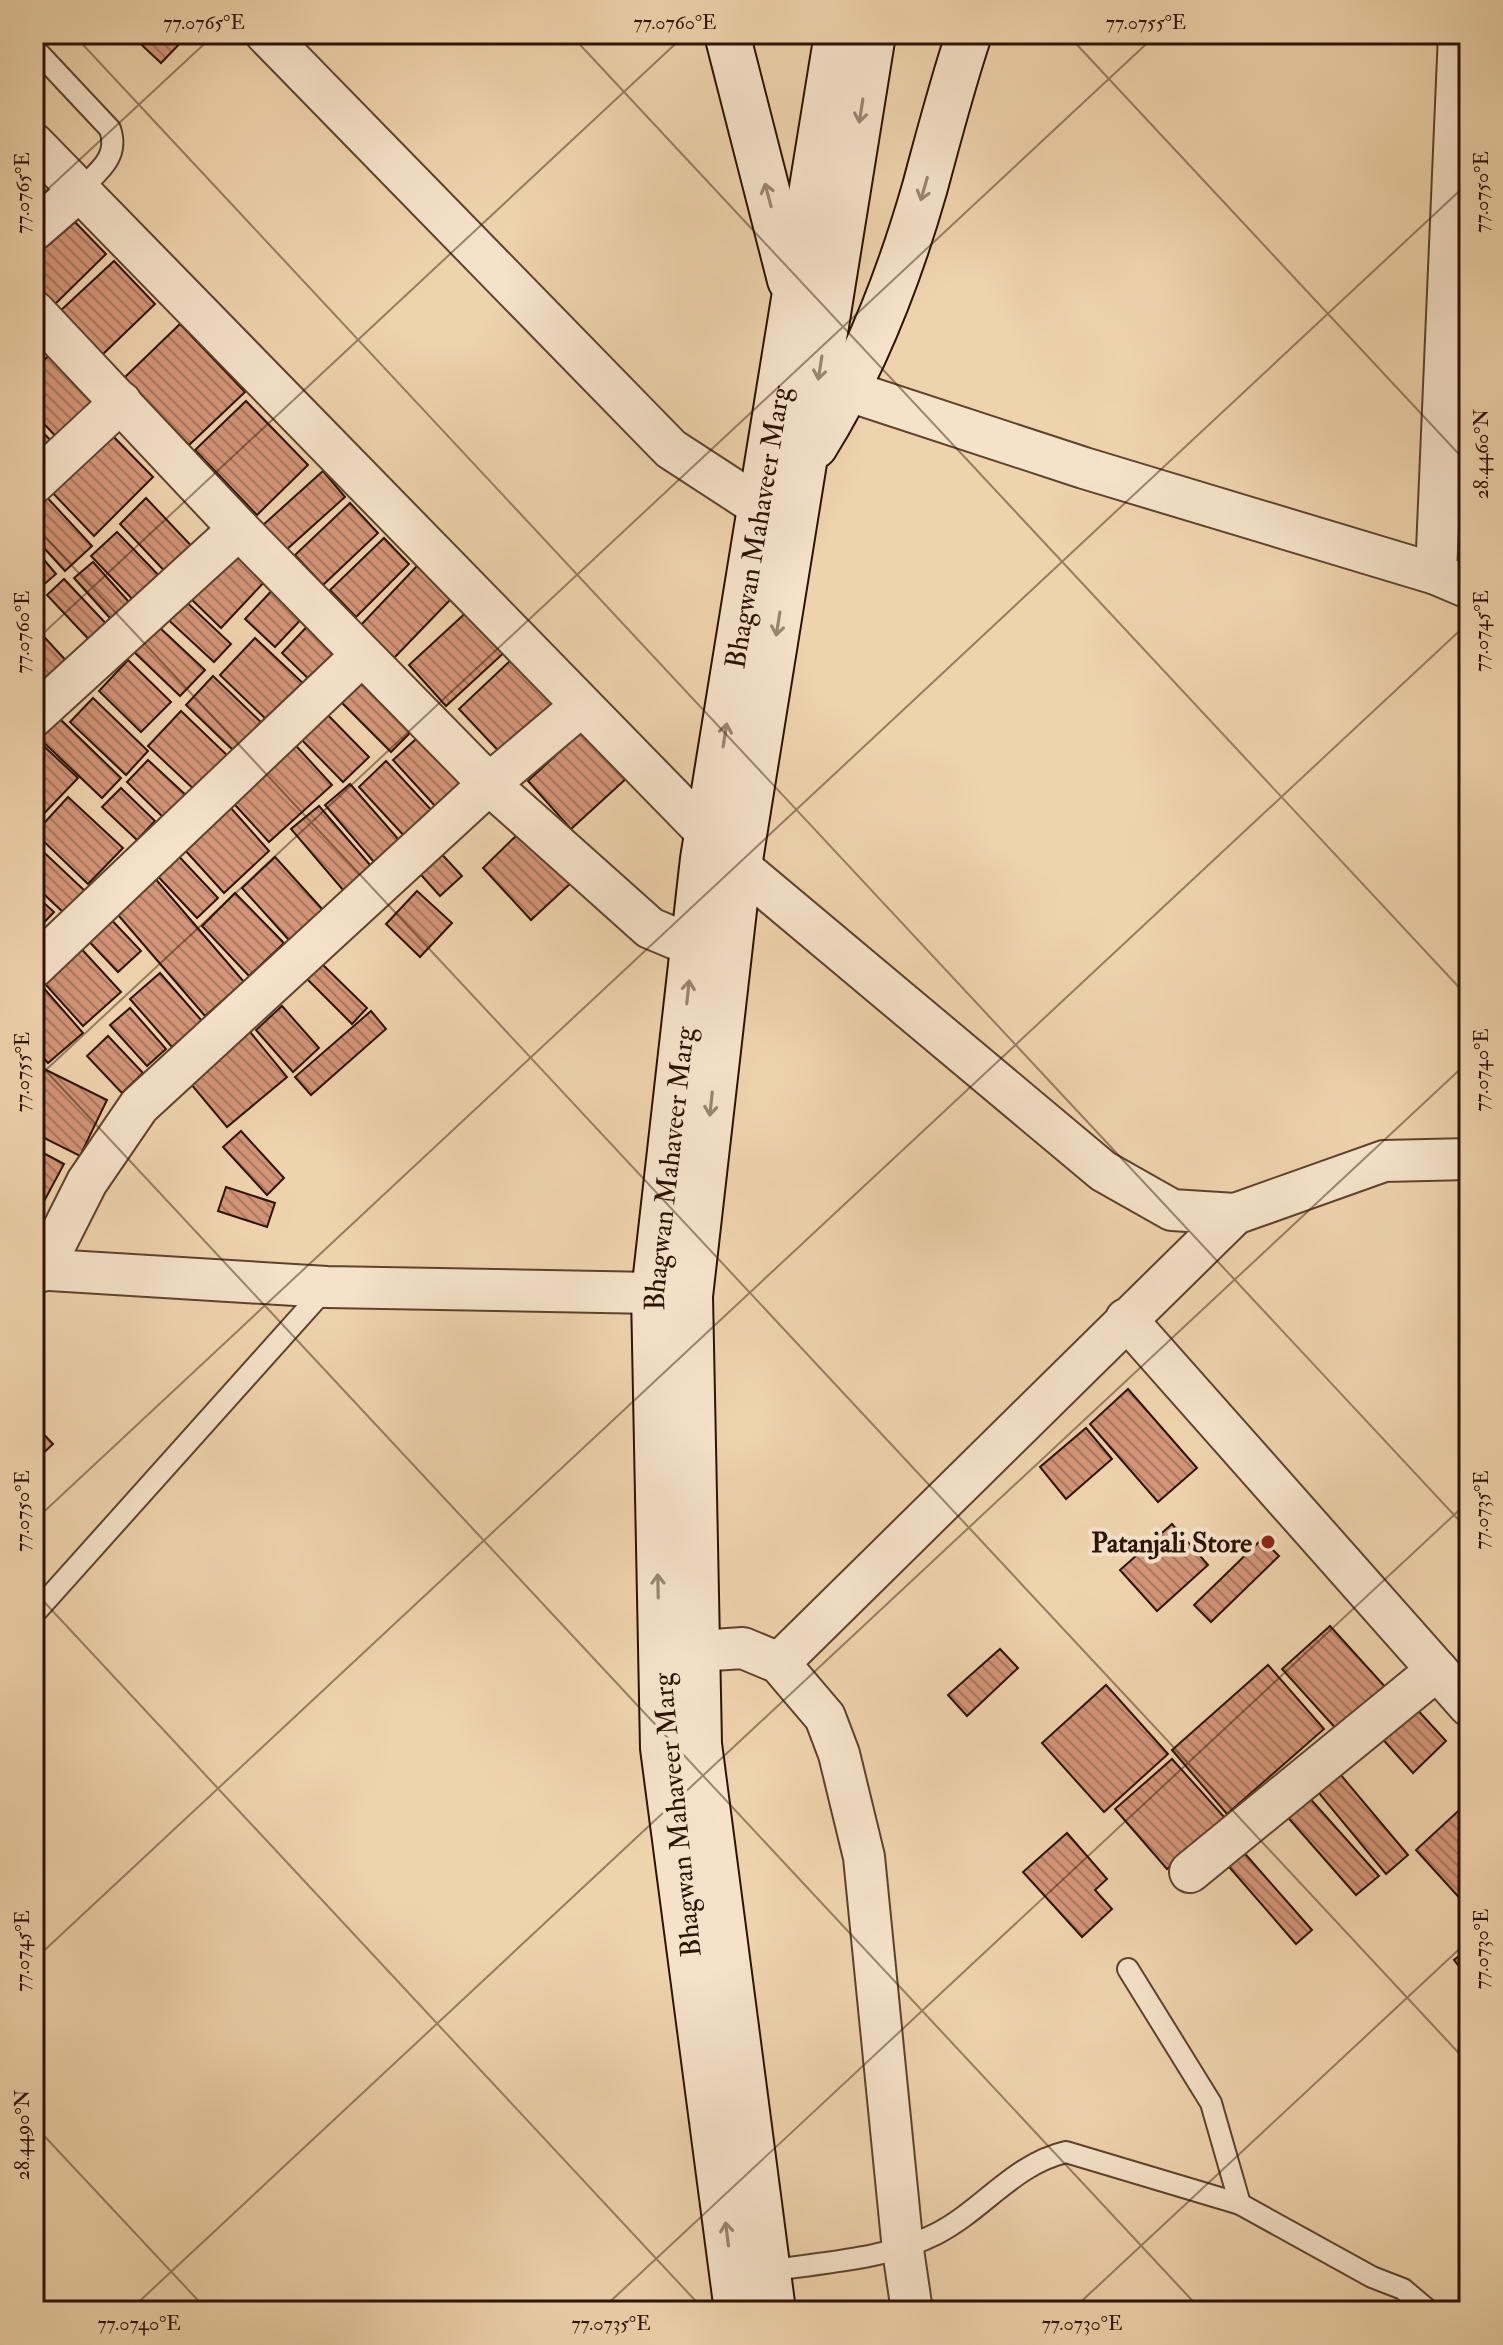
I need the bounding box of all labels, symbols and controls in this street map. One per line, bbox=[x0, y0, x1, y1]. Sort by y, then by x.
text: 77.0765°E bbox=[163, 10, 245, 35]
text: 77.0760°E bbox=[633, 10, 717, 35]
text: 77.0755°E bbox=[1106, 10, 1186, 35]
one-way arrow bbox=[853, 98, 868, 123]
text: 77.0750°E bbox=[1469, 151, 1494, 233]
text: 77.0765°E bbox=[10, 152, 35, 234]
one-way arrow bbox=[916, 176, 931, 202]
one-way arrow bbox=[760, 183, 775, 209]
one-way arrow bbox=[812, 355, 827, 380]
street label: Bhagwan Mahaveer Marg bbox=[718, 382, 799, 671]
text: 28.4460°N bbox=[1469, 409, 1494, 499]
text: 77.0760°E bbox=[10, 590, 35, 674]
text: 77.0745°E bbox=[1469, 590, 1494, 672]
one-way arrow bbox=[770, 611, 785, 637]
one-way arrow bbox=[718, 723, 733, 748]
one-way arrow bbox=[680, 979, 695, 1006]
street label: Bhagwan Mahaveer Marg bbox=[638, 1024, 703, 1311]
text: 77.0740°E bbox=[1469, 1028, 1494, 1112]
text: 77.0755°E bbox=[10, 1032, 35, 1112]
one-way arrow bbox=[704, 1090, 719, 1117]
text: 77.0750°E bbox=[10, 1470, 35, 1552]
text: 77.0735°E bbox=[1469, 1470, 1494, 1550]
place label: Patanjali Store bbox=[1091, 1526, 1252, 1561]
marker: Patanjali Store bbox=[1259, 1533, 1277, 1551]
one-way arrow bbox=[650, 1573, 666, 1600]
street label: Bhagwan Mahaveer Marg bbox=[645, 1670, 710, 1959]
text: 77.0730°E bbox=[1469, 1909, 1494, 1989]
text: 77.0745°E bbox=[10, 1910, 35, 1992]
text: 28.4490°N bbox=[10, 2090, 35, 2180]
one-way arrow bbox=[719, 2221, 734, 2248]
text: 77.0740°E bbox=[97, 2311, 181, 2336]
text: 77.0735°E bbox=[571, 2311, 651, 2336]
text: 77.0730°E bbox=[1042, 2311, 1122, 2336]

